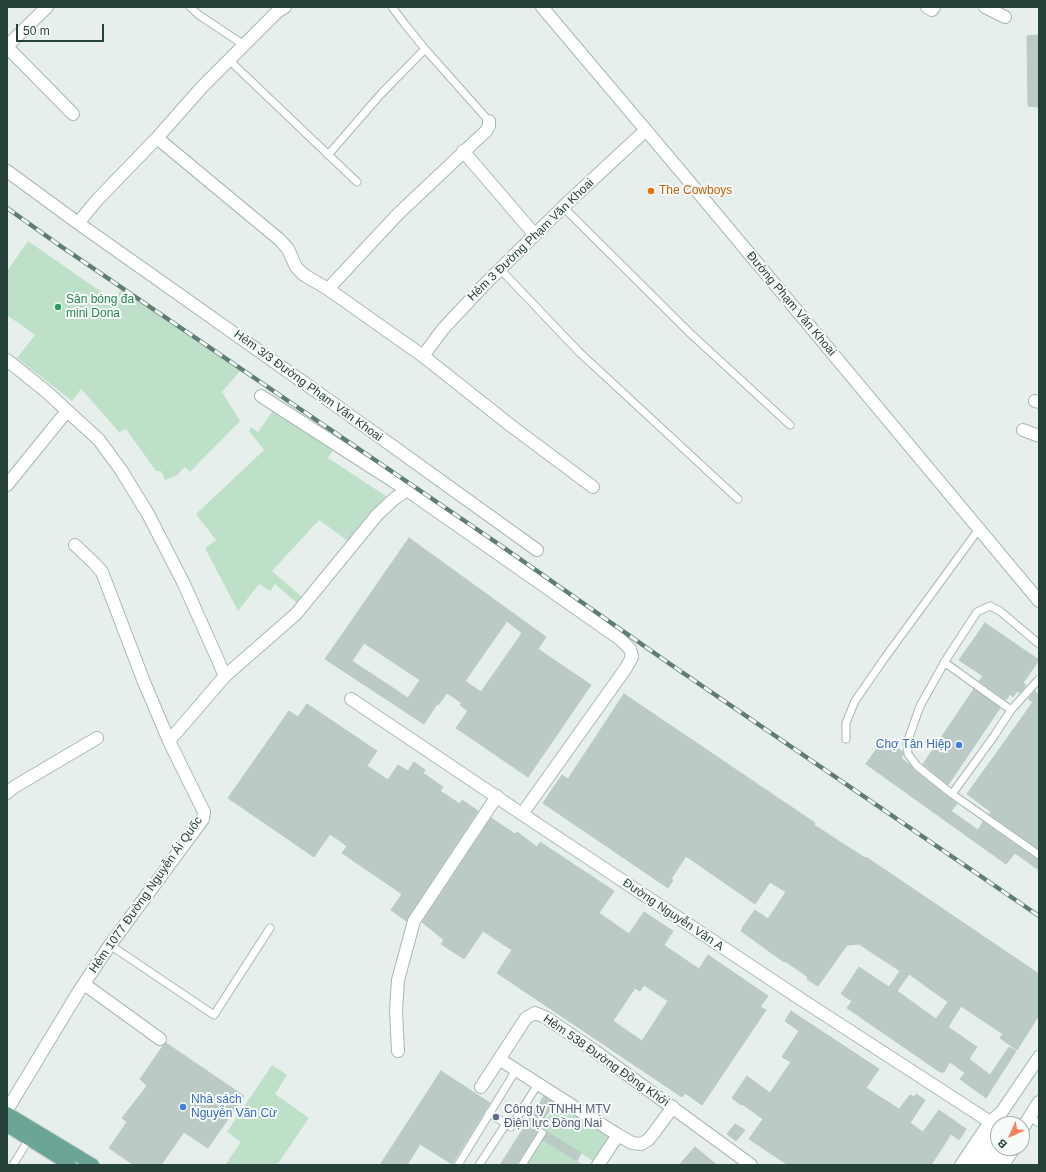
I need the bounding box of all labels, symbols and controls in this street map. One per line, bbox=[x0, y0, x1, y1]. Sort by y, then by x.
scale bar bbox=[18, 16, 106, 42]
text: 50 m bbox=[23, 24, 50, 38]
street label: Hẻm 3 Đường Phạm Văn Khoai bbox=[465, 176, 597, 304]
place label: The Cowboys bbox=[659, 184, 732, 198]
marker: The Cowboys bbox=[646, 186, 656, 196]
street label: Đường Phạm Văn Khoai bbox=[743, 249, 839, 359]
place label: Sân bóng đa mini Dona bbox=[66, 293, 134, 321]
marker: Sân bóng đa mini Dona bbox=[53, 302, 63, 312]
street label: Hẻm 3/3 Đường Phạm Văn Khoai bbox=[231, 327, 385, 445]
place label: Chợ Tân Hiệp bbox=[876, 738, 951, 752]
marker: Chợ Tân Hiệp bbox=[954, 740, 964, 750]
street label: Hẻm 1077 Đường Nguyễn Ái Quốc bbox=[86, 814, 206, 976]
street label: Đường Nguyễn Văn A bbox=[620, 876, 726, 954]
street label: Hẻm 538 Đường Đồng Khởi bbox=[540, 1012, 672, 1110]
place label: Nhà sách Nguyễn Văn Cừ bbox=[191, 1093, 277, 1121]
marker: Nhà sách Nguyễn Văn Cừ bbox=[178, 1102, 188, 1112]
place label: Công ty TNHH MTV Điện lực Đồng Nai bbox=[504, 1103, 611, 1131]
marker: Công ty TNHH MTV Điện lực Đồng Nai bbox=[491, 1112, 501, 1122]
north arrow bbox=[990, 1116, 1030, 1156]
text: B bbox=[995, 1137, 1009, 1151]

